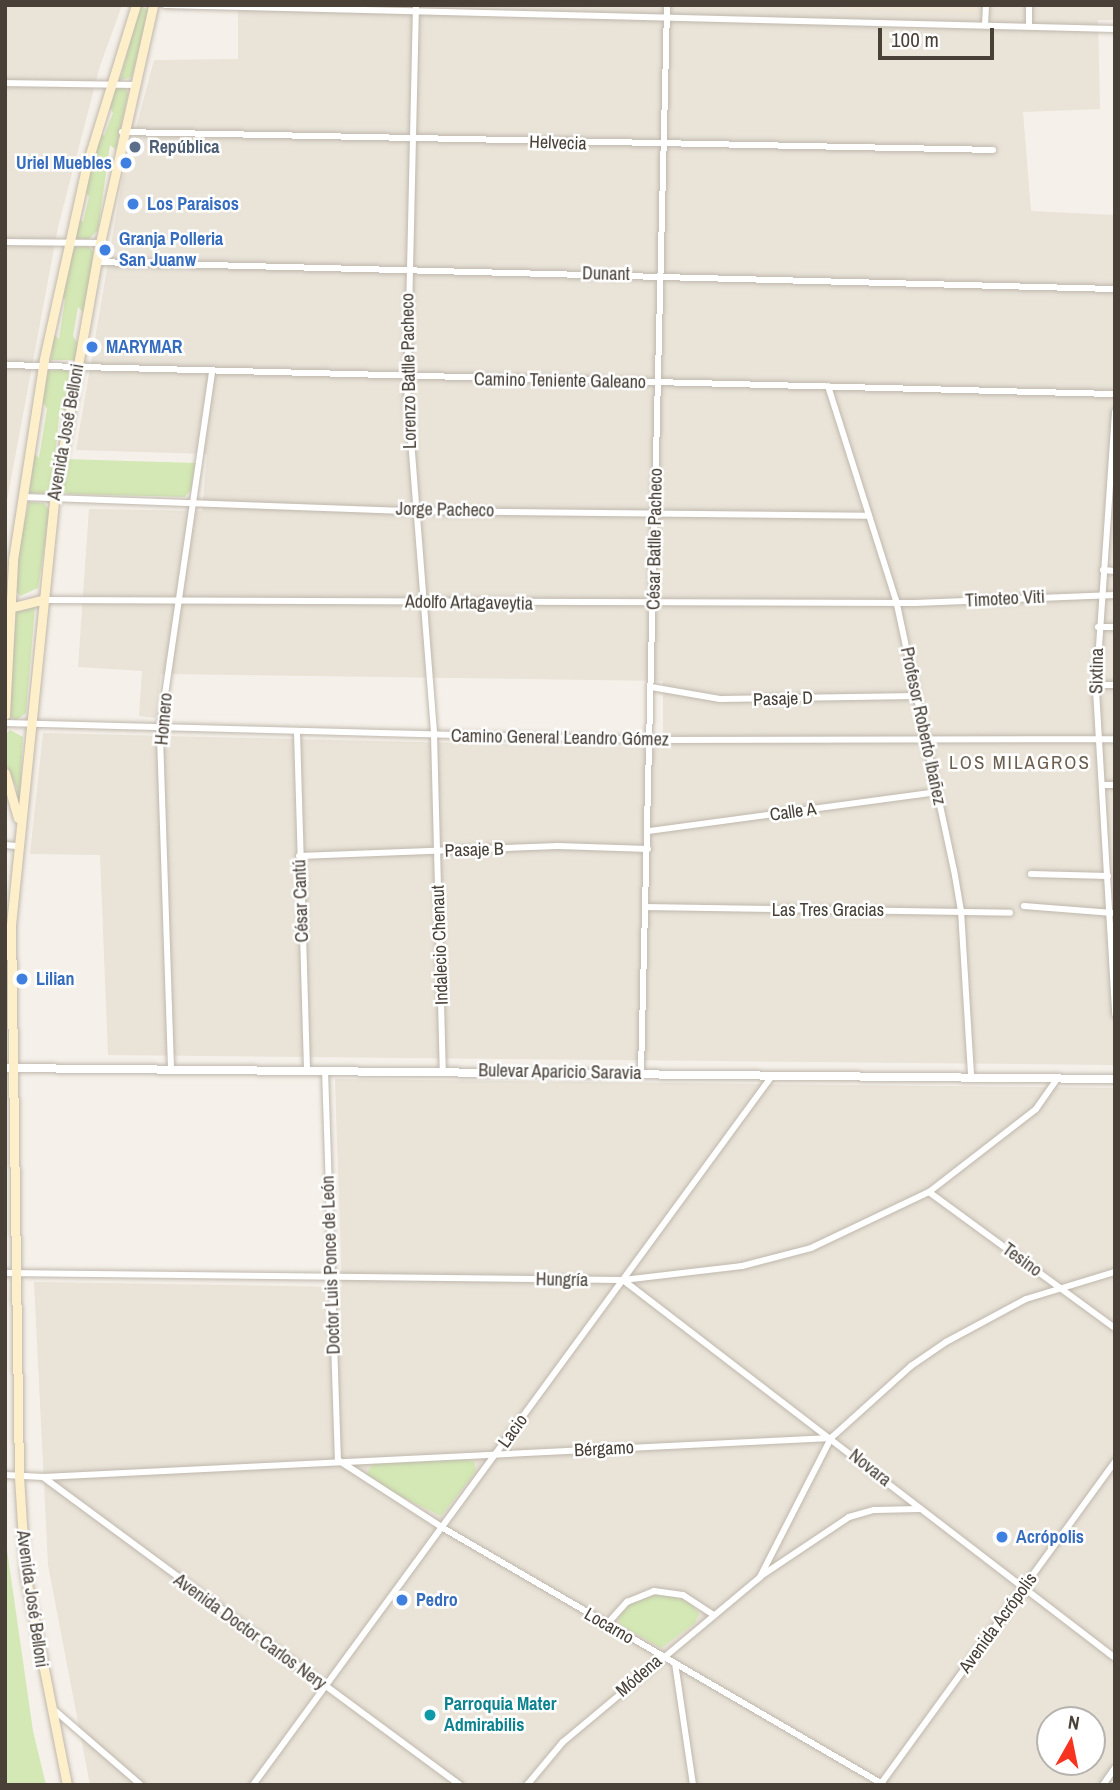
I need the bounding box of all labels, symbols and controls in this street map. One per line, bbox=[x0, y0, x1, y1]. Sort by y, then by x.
scale bar bbox=[882, 14, 998, 58]
text: 100 m bbox=[891, 25, 939, 54]
street label: Helvecia bbox=[529, 131, 587, 155]
place label: República bbox=[149, 136, 220, 158]
marker: República bbox=[127, 139, 143, 155]
place label: Uriel Muebles bbox=[16, 152, 112, 174]
marker: Uriel Muebles bbox=[118, 155, 134, 171]
place label: Los Paraisos bbox=[147, 193, 239, 215]
marker: Los Paraisos bbox=[125, 196, 141, 212]
place label: Granja Polleria San Juanw bbox=[119, 229, 223, 272]
marker: Granja Polleria San Juanw bbox=[97, 242, 113, 258]
street label: Dunant bbox=[582, 263, 630, 285]
street label: Lorenzo Batlle Pacheco bbox=[397, 293, 421, 449]
place label: MARYMAR bbox=[106, 336, 183, 358]
marker: MARYMAR bbox=[84, 339, 100, 355]
street label: Avenida José Belloni bbox=[43, 362, 89, 502]
street label: Camino Teniente Galeano bbox=[474, 369, 646, 393]
street label: César Batlle Pacheco bbox=[643, 468, 667, 610]
street label: Jorge Pacheco bbox=[396, 498, 494, 522]
street label: Timoteo Viti bbox=[965, 586, 1045, 612]
street label: Adolfo Artagaveytia bbox=[404, 591, 534, 615]
street label: Profesor Roberto Ibañez bbox=[896, 645, 950, 807]
street label: Sixtina bbox=[1086, 648, 1108, 694]
street label: Pasaje D bbox=[753, 687, 813, 711]
street label: Homero bbox=[151, 692, 177, 746]
street label: Camino General Leandro Gómez bbox=[451, 725, 669, 751]
district label: LOS MILAGROS bbox=[951, 752, 1089, 774]
street label: Calle A bbox=[768, 798, 818, 826]
street label: Pasaje B bbox=[444, 838, 504, 862]
street label: César Cantú bbox=[289, 859, 313, 943]
street label: Indalecio Chenaut bbox=[427, 885, 453, 1005]
street label: Las Tres Gracias bbox=[772, 899, 884, 921]
place label: Lilian bbox=[36, 968, 75, 990]
marker: Lilian bbox=[14, 971, 30, 987]
street label: Bulevar Aparicio Saravia bbox=[478, 1060, 642, 1084]
street label: Doctor Luis Ponce de León bbox=[317, 1175, 345, 1355]
street label: Tesino bbox=[998, 1238, 1046, 1282]
street label: Hungría bbox=[536, 1269, 588, 1291]
street label: Lacio bbox=[494, 1410, 532, 1452]
street label: Bérgamo bbox=[574, 1437, 634, 1461]
street label: Novara bbox=[845, 1445, 895, 1491]
place label: Acrópolis bbox=[1016, 1526, 1084, 1548]
street label: Avenida José Belloni bbox=[12, 1529, 52, 1669]
marker: Acrópolis bbox=[994, 1529, 1010, 1545]
street label: Avenida Acrópolis bbox=[954, 1568, 1042, 1678]
street label: Avenida Doctor Carlos Nery bbox=[169, 1569, 331, 1695]
place label: Pedro bbox=[416, 1589, 458, 1611]
marker: Pedro bbox=[394, 1592, 410, 1608]
street label: Locarno bbox=[581, 1603, 637, 1649]
street label: Módena bbox=[612, 1650, 666, 1702]
place label: Parroquia Mater Admirabilis bbox=[444, 1694, 556, 1736]
north arrow bbox=[1036, 1706, 1106, 1776]
marker: Parroquia Mater Admirabilis bbox=[422, 1707, 438, 1723]
text: N bbox=[1066, 1709, 1082, 1736]

